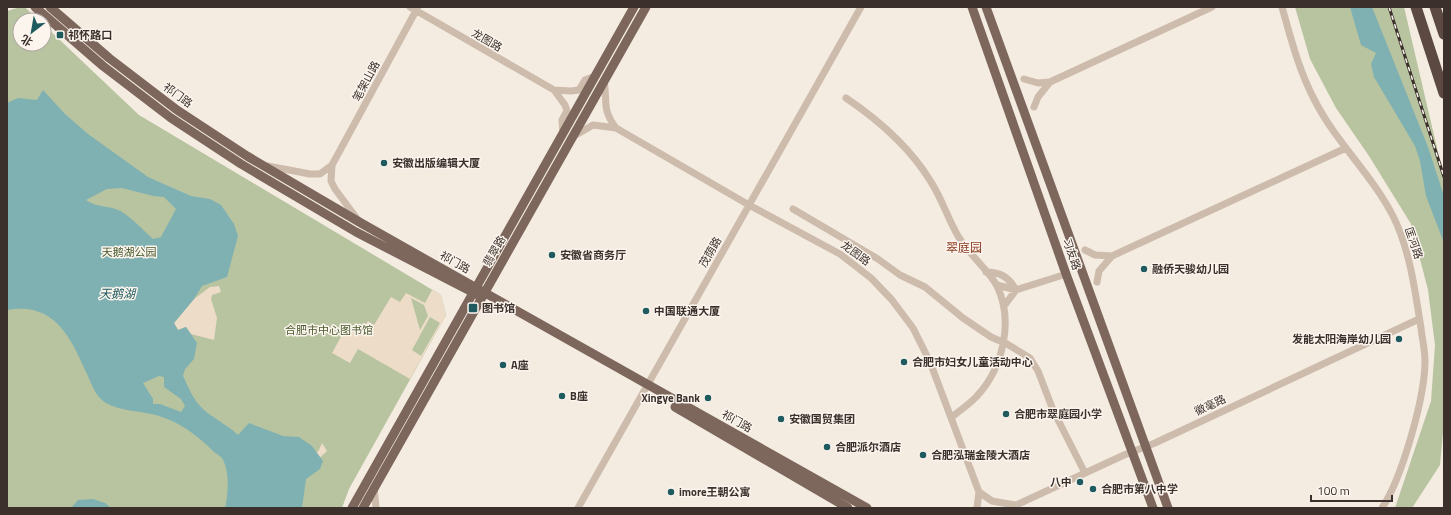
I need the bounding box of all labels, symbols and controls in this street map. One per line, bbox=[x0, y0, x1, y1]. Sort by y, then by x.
north arrow bbox=[12, 12, 52, 52]
street label: 龙图路 bbox=[469, 25, 505, 55]
place label: 祁怀路口 bbox=[68, 27, 112, 43]
marker: 祁怀路口 bbox=[55, 30, 65, 40]
text: 北 bbox=[18, 31, 36, 50]
street label: 笔架山路 bbox=[349, 58, 383, 104]
street label: 祁门路 bbox=[160, 79, 196, 111]
place label: 安徽出版编辑大厦 bbox=[392, 155, 480, 171]
marker: 安徽出版编辑大厦 bbox=[379, 158, 389, 168]
street label: 匡河路 bbox=[1401, 225, 1427, 261]
street label: 翡翠路 bbox=[479, 233, 509, 269]
street label: 茂荫路 bbox=[695, 234, 725, 270]
street label: 习友路 bbox=[1059, 236, 1085, 272]
street label: 龙图路 bbox=[838, 237, 874, 269]
district label: 翠庭园 bbox=[946, 238, 982, 257]
park label: 天鹅湖公园 bbox=[102, 244, 157, 260]
street label: 祁门路 bbox=[437, 247, 473, 277]
place label: 安徽省商务厅 bbox=[560, 247, 626, 263]
marker: 安徽省商务厅 bbox=[547, 250, 557, 260]
place label: 融侨天骏幼儿园 bbox=[1152, 261, 1229, 277]
marker: 融侨天骏幼儿园 bbox=[1139, 264, 1149, 274]
water label: 天鹅湖 bbox=[99, 284, 137, 303]
place label: 图书馆 bbox=[482, 300, 515, 316]
marker: 图书馆 bbox=[467, 302, 479, 314]
place label: 中国联通大厦 bbox=[654, 303, 720, 319]
marker: 中国联通大厦 bbox=[641, 306, 651, 316]
park label: 合肥市中心图书馆 bbox=[285, 322, 373, 338]
place label: 发能太阳海岸幼儿园 bbox=[1292, 331, 1391, 347]
marker: 发能太阳海岸幼儿园 bbox=[1394, 334, 1404, 344]
place label: 合肥市妇女儿童活动中心 bbox=[912, 354, 1033, 370]
place label: A座 bbox=[511, 357, 529, 373]
marker: 合肥市妇女儿童活动中心 bbox=[899, 357, 909, 367]
marker: A座 bbox=[498, 360, 508, 370]
place label: B座 bbox=[570, 388, 588, 404]
place label: Xingye Bank bbox=[641, 390, 700, 406]
marker: B座 bbox=[557, 391, 567, 401]
street label: 徽毫路 bbox=[1192, 391, 1228, 419]
marker: Xingye Bank bbox=[703, 393, 713, 403]
street label: 祁门路 bbox=[719, 406, 755, 436]
place label: 合肥市翠庭园小学 bbox=[1014, 406, 1102, 422]
marker: 合肥市翠庭园小学 bbox=[1001, 409, 1011, 419]
place label: 安徽国贸集团 bbox=[789, 411, 855, 427]
marker: 安徽国贸集团 bbox=[776, 414, 786, 424]
place label: 合肥派尔酒店 bbox=[835, 439, 901, 455]
marker: 合肥派尔酒店 bbox=[822, 442, 832, 452]
place label: 合肥泓瑞金陵大酒店 bbox=[931, 447, 1030, 463]
marker: 合肥泓瑞金陵大酒店 bbox=[918, 450, 928, 460]
place label: 八中 bbox=[1050, 474, 1072, 490]
marker: 八中 bbox=[1075, 477, 1085, 487]
scale bar bbox=[1311, 477, 1392, 503]
place label: 合肥市第八中学 bbox=[1101, 481, 1178, 497]
text: 100 m bbox=[1317, 481, 1350, 500]
place label: imore王朝公寓 bbox=[679, 484, 751, 500]
marker: 合肥市第八中学 bbox=[1088, 484, 1098, 494]
marker: imore王朝公寓 bbox=[666, 487, 676, 497]

